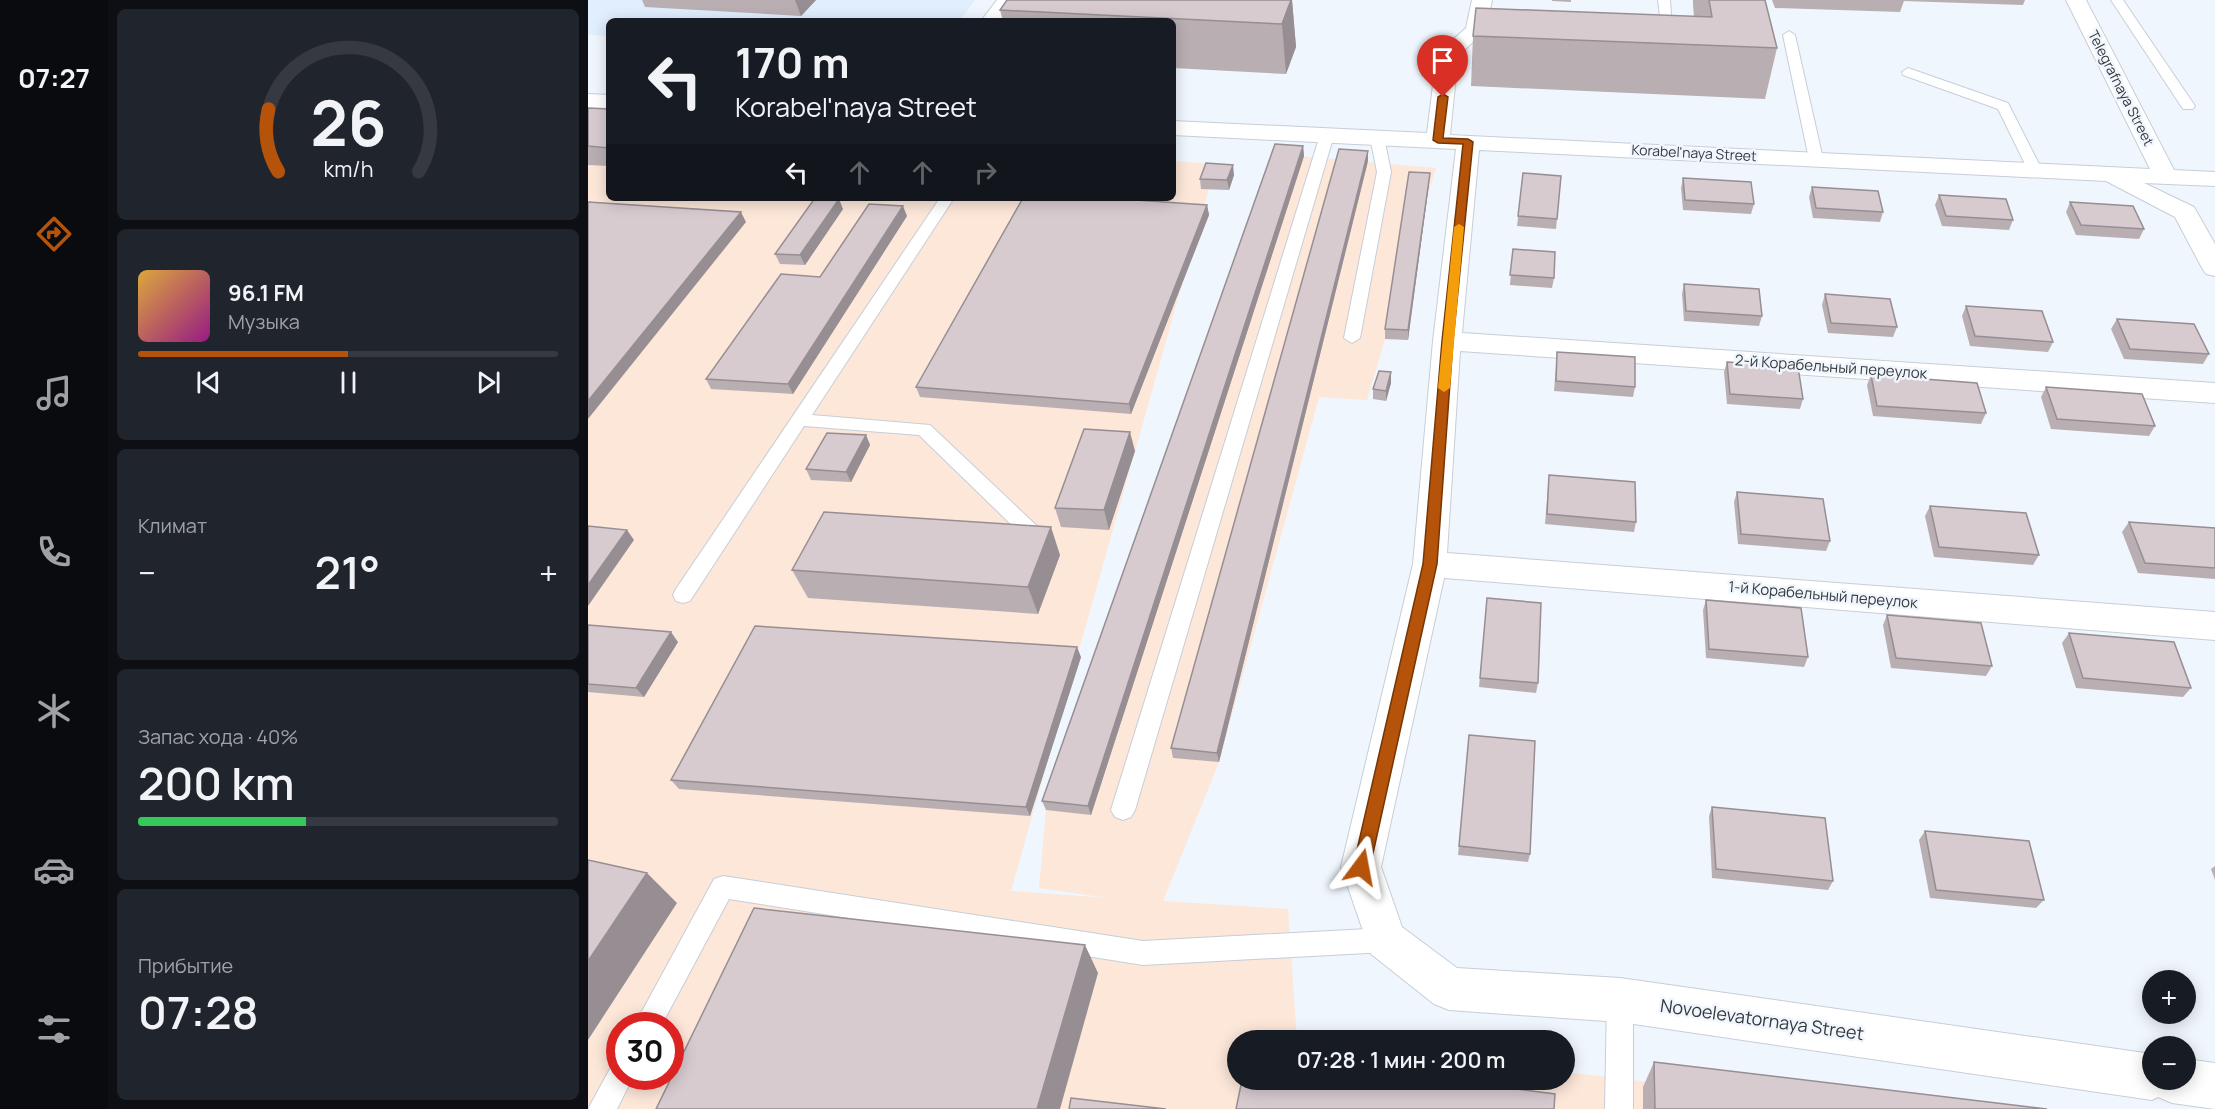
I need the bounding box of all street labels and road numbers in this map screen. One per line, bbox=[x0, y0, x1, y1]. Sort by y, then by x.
street label: Telegrafnaya Street bbox=[2084, 27, 2159, 149]
street label: Korabel'naya Street bbox=[1631, 140, 1758, 165]
street label: 2-й Корабельный переулок bbox=[1734, 349, 1928, 384]
street label: 1-й Корабельный переулок bbox=[1728, 576, 1919, 613]
street label: Novoelevatornaya Street bbox=[1659, 993, 1865, 1045]

